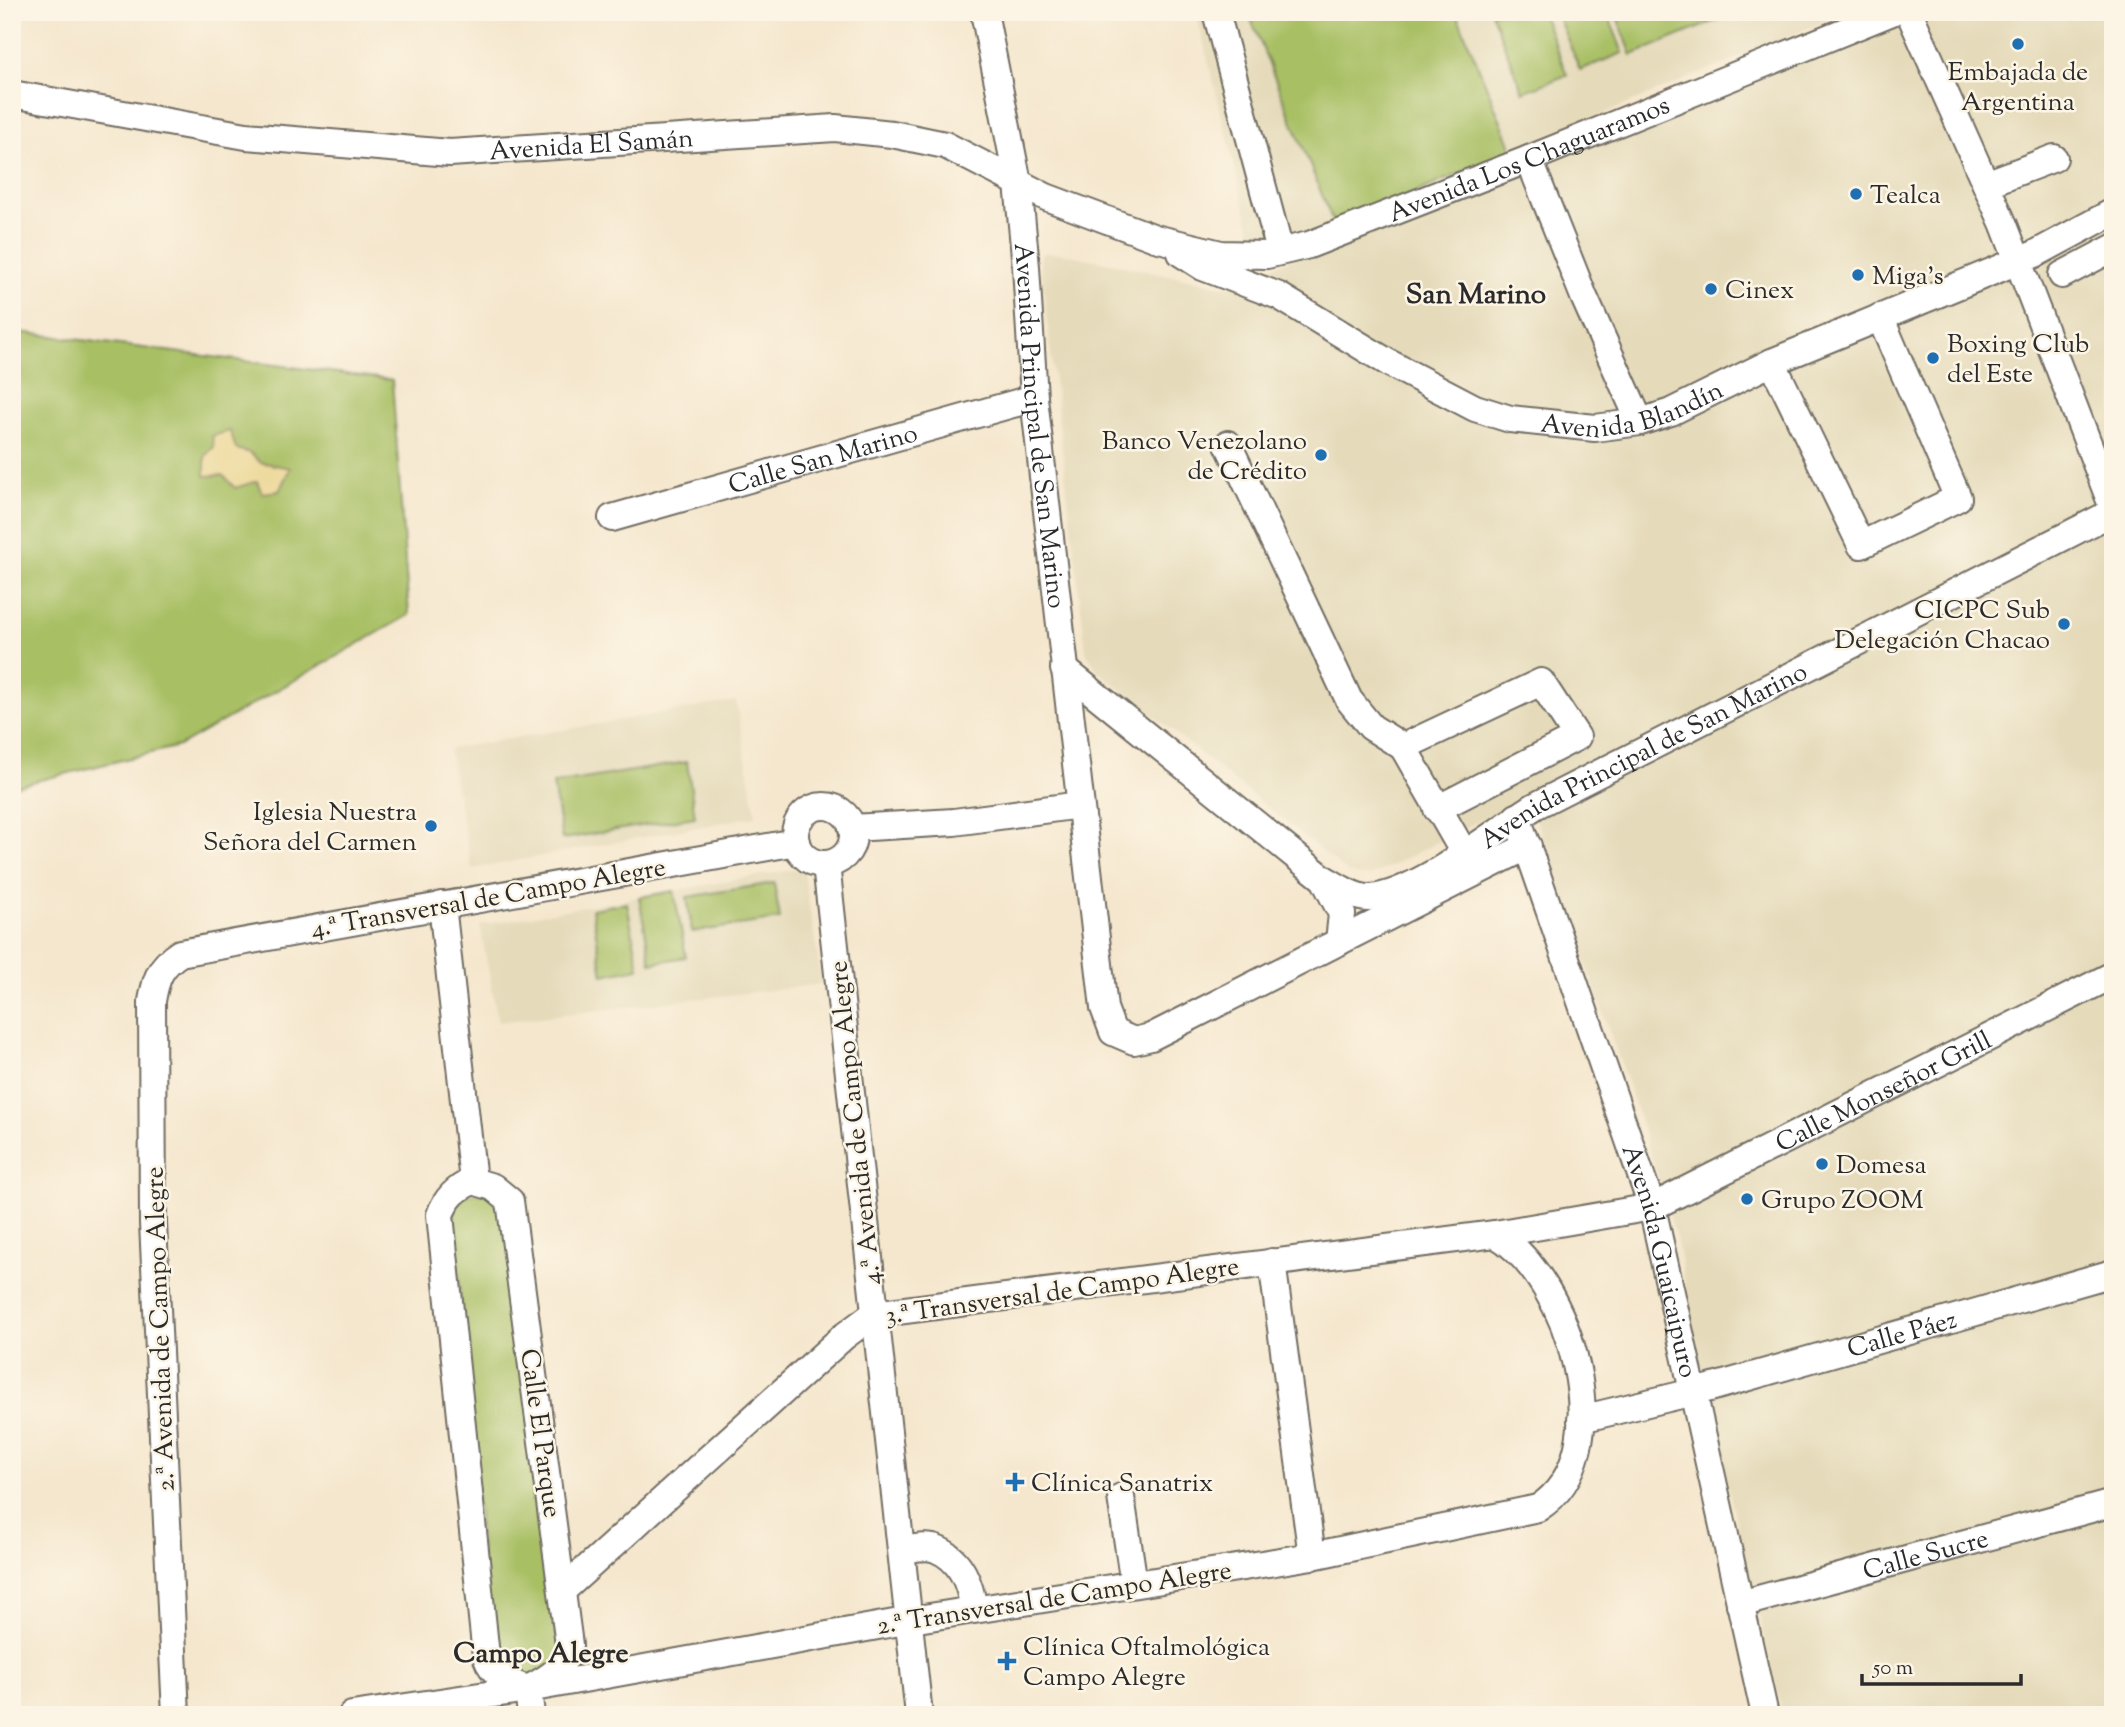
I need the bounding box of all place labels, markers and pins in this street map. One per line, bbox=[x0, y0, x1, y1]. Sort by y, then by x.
marker: Embajada de Argentina bbox=[2010, 36, 2026, 52]
place label: Embajada de Argentina bbox=[1948, 55, 2088, 122]
place label: Tealca bbox=[1870, 178, 1941, 215]
marker: Tealca bbox=[1848, 186, 1864, 202]
place label: Miga's bbox=[1872, 259, 1944, 296]
marker: Miga's bbox=[1850, 267, 1866, 283]
place label: Cinex bbox=[1725, 273, 1794, 310]
marker: Cinex bbox=[1703, 281, 1719, 297]
place label: Boxing Club del Este bbox=[1947, 327, 2089, 394]
marker: Boxing Club del Este bbox=[1925, 350, 1941, 366]
place label: Banco Venezolano de Crédito bbox=[1102, 424, 1307, 491]
marker: Banco Venezolano de Crédito bbox=[1313, 447, 1329, 463]
place label: CICPC Sub Delegación Chacao bbox=[1834, 593, 2050, 660]
marker: CICPC Sub Delegación Chacao bbox=[2056, 616, 2072, 632]
place label: Iglesia Nuestra Señora del Carmen bbox=[203, 795, 417, 862]
marker: Iglesia Nuestra Señora del Carmen bbox=[423, 818, 439, 834]
place label: Domesa bbox=[1836, 1148, 1926, 1185]
marker: Domesa bbox=[1814, 1156, 1830, 1172]
place label: Grupo ZOOM bbox=[1761, 1183, 1924, 1220]
marker: Grupo ZOOM bbox=[1739, 1191, 1755, 1207]
place label: Clínica Sanatrix bbox=[1031, 1466, 1213, 1503]
marker: Clínica Sanatrix bbox=[1005, 1472, 1025, 1492]
place label: Clínica Oftalmológica Campo Alegre bbox=[1023, 1630, 1270, 1697]
marker: Clínica Oftalmológica Campo Alegre bbox=[997, 1651, 1017, 1671]

